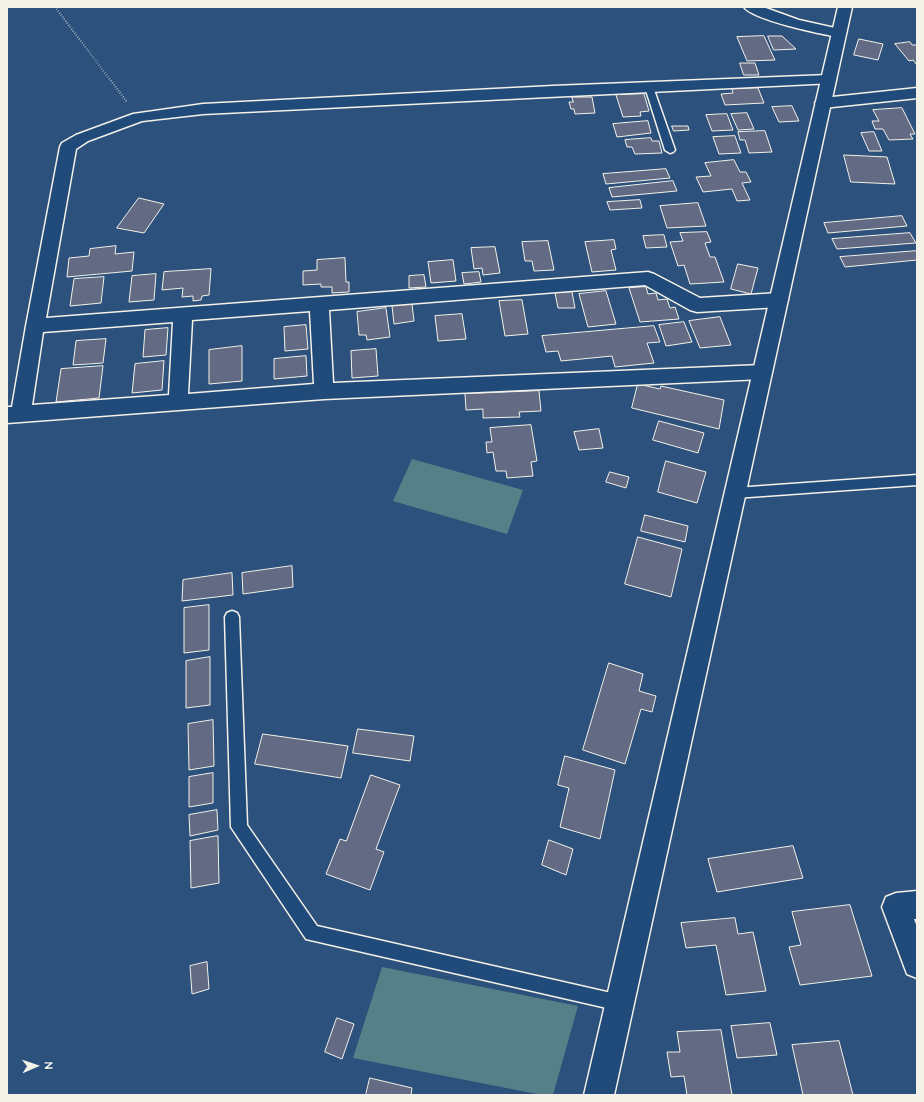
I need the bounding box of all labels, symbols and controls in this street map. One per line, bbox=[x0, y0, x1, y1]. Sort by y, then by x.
north arrow bbox=[16, 1046, 56, 1086]
text: N bbox=[41, 1062, 56, 1069]

